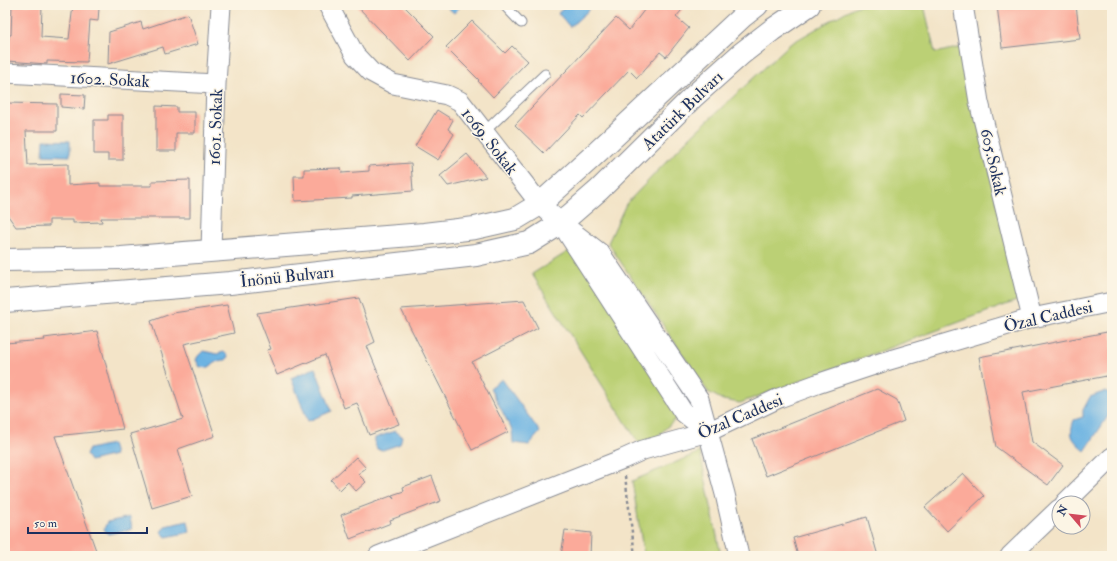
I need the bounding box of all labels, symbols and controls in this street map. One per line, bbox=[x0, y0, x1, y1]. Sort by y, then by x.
street label: Atatürk Bulvarı bbox=[637, 66, 728, 155]
street label: 1602. Sokak bbox=[70, 67, 150, 92]
street label: 1601. Sokak bbox=[204, 88, 227, 166]
street label: 1069. Sokak bbox=[457, 104, 522, 179]
street label: 605.Sokak bbox=[976, 126, 1011, 198]
street label: İnönü Bulvarı bbox=[239, 260, 335, 292]
street label: Özal Caddesi bbox=[1001, 295, 1095, 337]
street label: Özal Caddesi bbox=[694, 388, 786, 444]
north arrow bbox=[1051, 495, 1091, 535]
text: N bbox=[1054, 502, 1071, 519]
scale bar bbox=[28, 509, 147, 535]
text: 50 m bbox=[34, 516, 58, 531]

